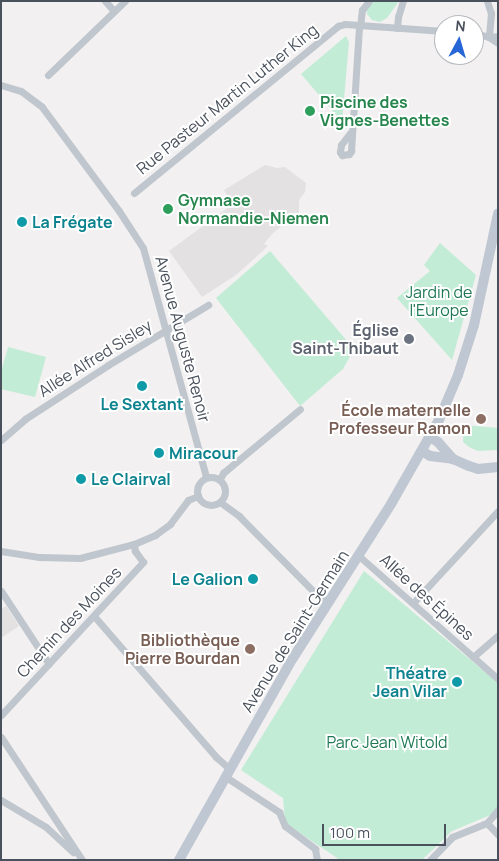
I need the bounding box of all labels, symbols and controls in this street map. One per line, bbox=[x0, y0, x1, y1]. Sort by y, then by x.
north arrow bbox=[434, 15, 484, 65]
text: N bbox=[455, 16, 467, 36]
street label: Rue Pasteur Martin Luther King bbox=[132, 20, 322, 178]
place label: Piscine des Vignes-Benettes bbox=[320, 92, 449, 130]
marker: Piscine des Vignes-Benettes bbox=[304, 105, 316, 117]
place label: Gymnase Normandie-Niemen bbox=[178, 190, 329, 228]
marker: Gymnase Normandie-Niemen bbox=[162, 203, 174, 215]
place label: La Frégate bbox=[32, 212, 113, 232]
marker: La Frégate bbox=[16, 216, 28, 228]
street label: Avenue Auguste Renoir bbox=[152, 254, 214, 424]
park label: Jardin de l'Europe bbox=[406, 282, 472, 320]
street label: Allée Alfred Sisley bbox=[35, 315, 155, 401]
place label: Église Saint-Thibaut bbox=[292, 320, 399, 358]
marker: Église Saint-Thibaut bbox=[403, 333, 415, 345]
marker: Le Sextant bbox=[136, 380, 148, 392]
place label: Le Sextant bbox=[100, 394, 184, 414]
place label: École maternelle Professeur Ramon bbox=[329, 400, 471, 438]
marker: École maternelle Professeur Ramon bbox=[475, 413, 487, 425]
place label: Miracour bbox=[169, 443, 238, 463]
marker: Miracour bbox=[153, 447, 165, 459]
place label: Le Clairval bbox=[91, 469, 171, 489]
marker: Le Clairval bbox=[75, 473, 87, 485]
street label: Avenue de Saint-Germain bbox=[237, 547, 353, 715]
street label: Allée des Épines bbox=[376, 550, 478, 644]
street label: Chemin des Moines bbox=[13, 563, 125, 681]
place label: Le Galion bbox=[172, 569, 243, 589]
marker: Le Galion bbox=[247, 573, 259, 585]
place label: Bibliothèque Pierre Bourdan bbox=[125, 630, 240, 668]
marker: Bibliothèque Pierre Bourdan bbox=[244, 643, 256, 655]
place label: Théatre Jean Vilar bbox=[373, 663, 447, 701]
marker: Théatre Jean Vilar bbox=[451, 676, 463, 688]
park label: Parc Jean Witold bbox=[326, 732, 448, 752]
scale bar bbox=[324, 814, 448, 846]
text: 100 m bbox=[330, 822, 370, 843]

